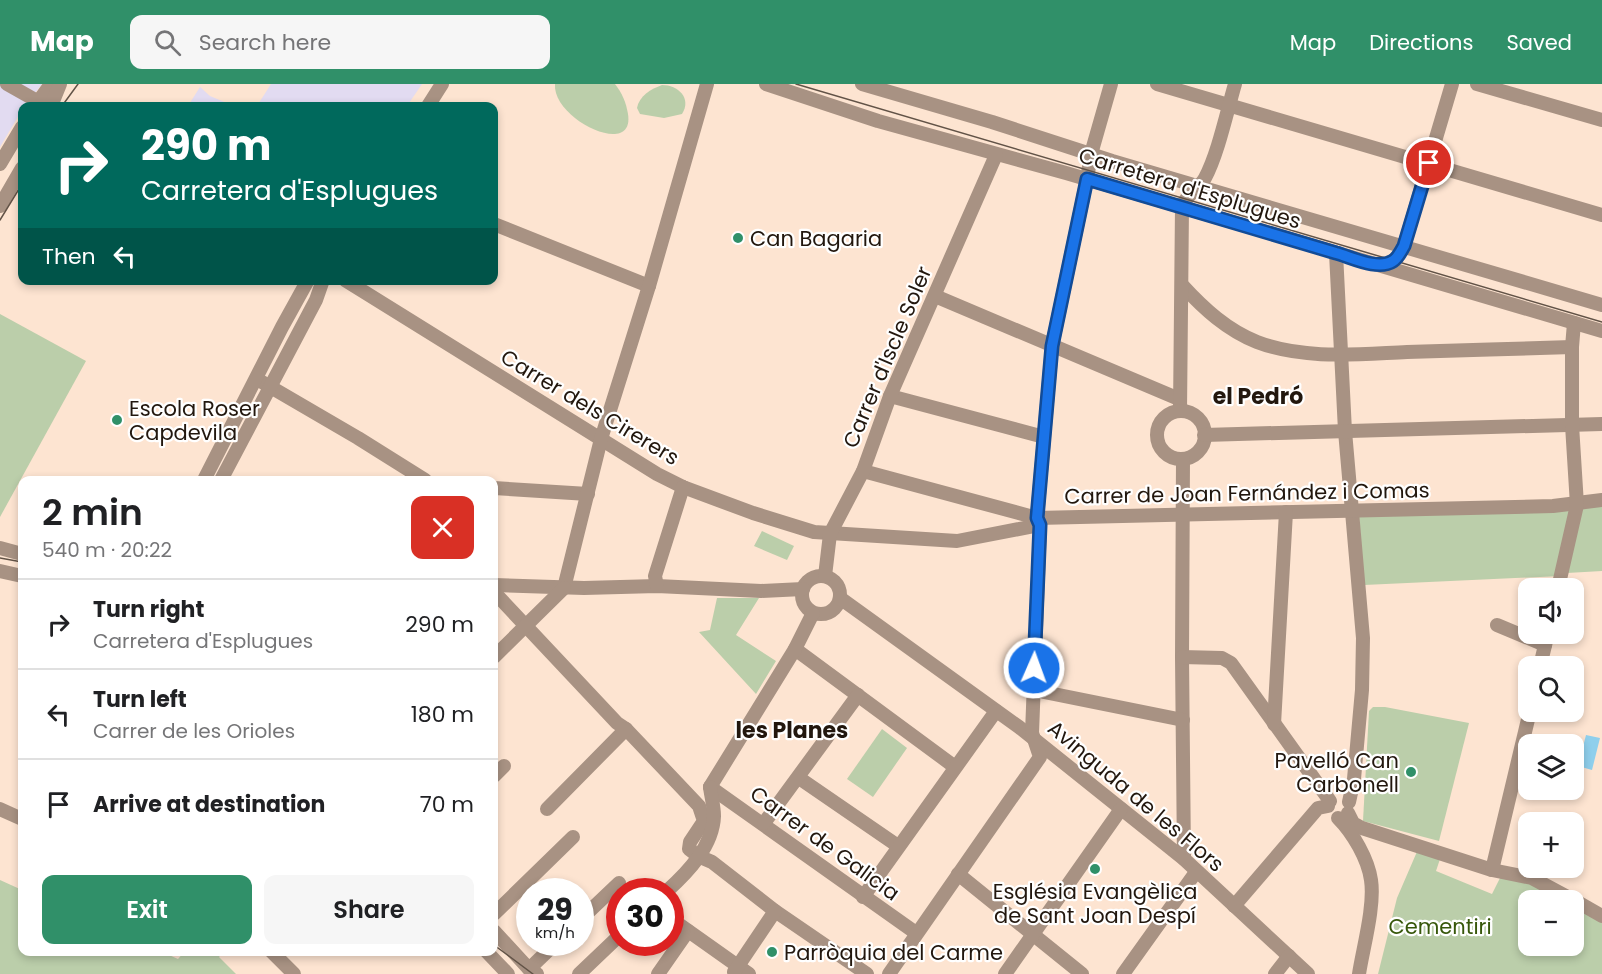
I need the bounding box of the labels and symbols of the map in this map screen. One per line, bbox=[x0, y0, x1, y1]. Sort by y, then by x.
pin bbox=[1403, 137, 1454, 188]
street label: Carretera d'Esplugues bbox=[1075, 140, 1305, 236]
place label: Can Bagaria bbox=[750, 224, 882, 253]
marker: Can Bagaria bbox=[731, 231, 745, 245]
street label: Carrer d'Iscle Soler bbox=[836, 262, 938, 452]
street label: Carrer dels Cirerers bbox=[495, 342, 685, 472]
district label: el Pedró bbox=[1213, 381, 1303, 412]
place label: Escola Roser Capdevila bbox=[129, 394, 260, 447]
marker: Escola Roser Capdevila bbox=[110, 413, 124, 427]
street label: Carrer de Joan Fernández i Comas bbox=[1064, 475, 1430, 511]
position arrow bbox=[1002, 636, 1066, 700]
street label: Avinguda de les Flors bbox=[1042, 714, 1230, 878]
district label: les Planes bbox=[736, 715, 848, 746]
place label: Pavelló Can Carbonell bbox=[1275, 746, 1399, 799]
marker: Pavelló Can Carbonell bbox=[1404, 765, 1418, 779]
street label: Carrer de Galicia bbox=[744, 779, 906, 907]
marker: Església Evangèlica de Sant Joan Despí bbox=[1088, 862, 1102, 876]
place label: Església Evangèlica de Sant Joan Despí bbox=[993, 877, 1197, 930]
speed limit sign: 30 bbox=[606, 878, 684, 956]
park label: Cementiri bbox=[1388, 912, 1492, 941]
place label: Parròquia del Carme bbox=[784, 938, 1003, 967]
marker: Parròquia del Carme bbox=[765, 945, 779, 959]

